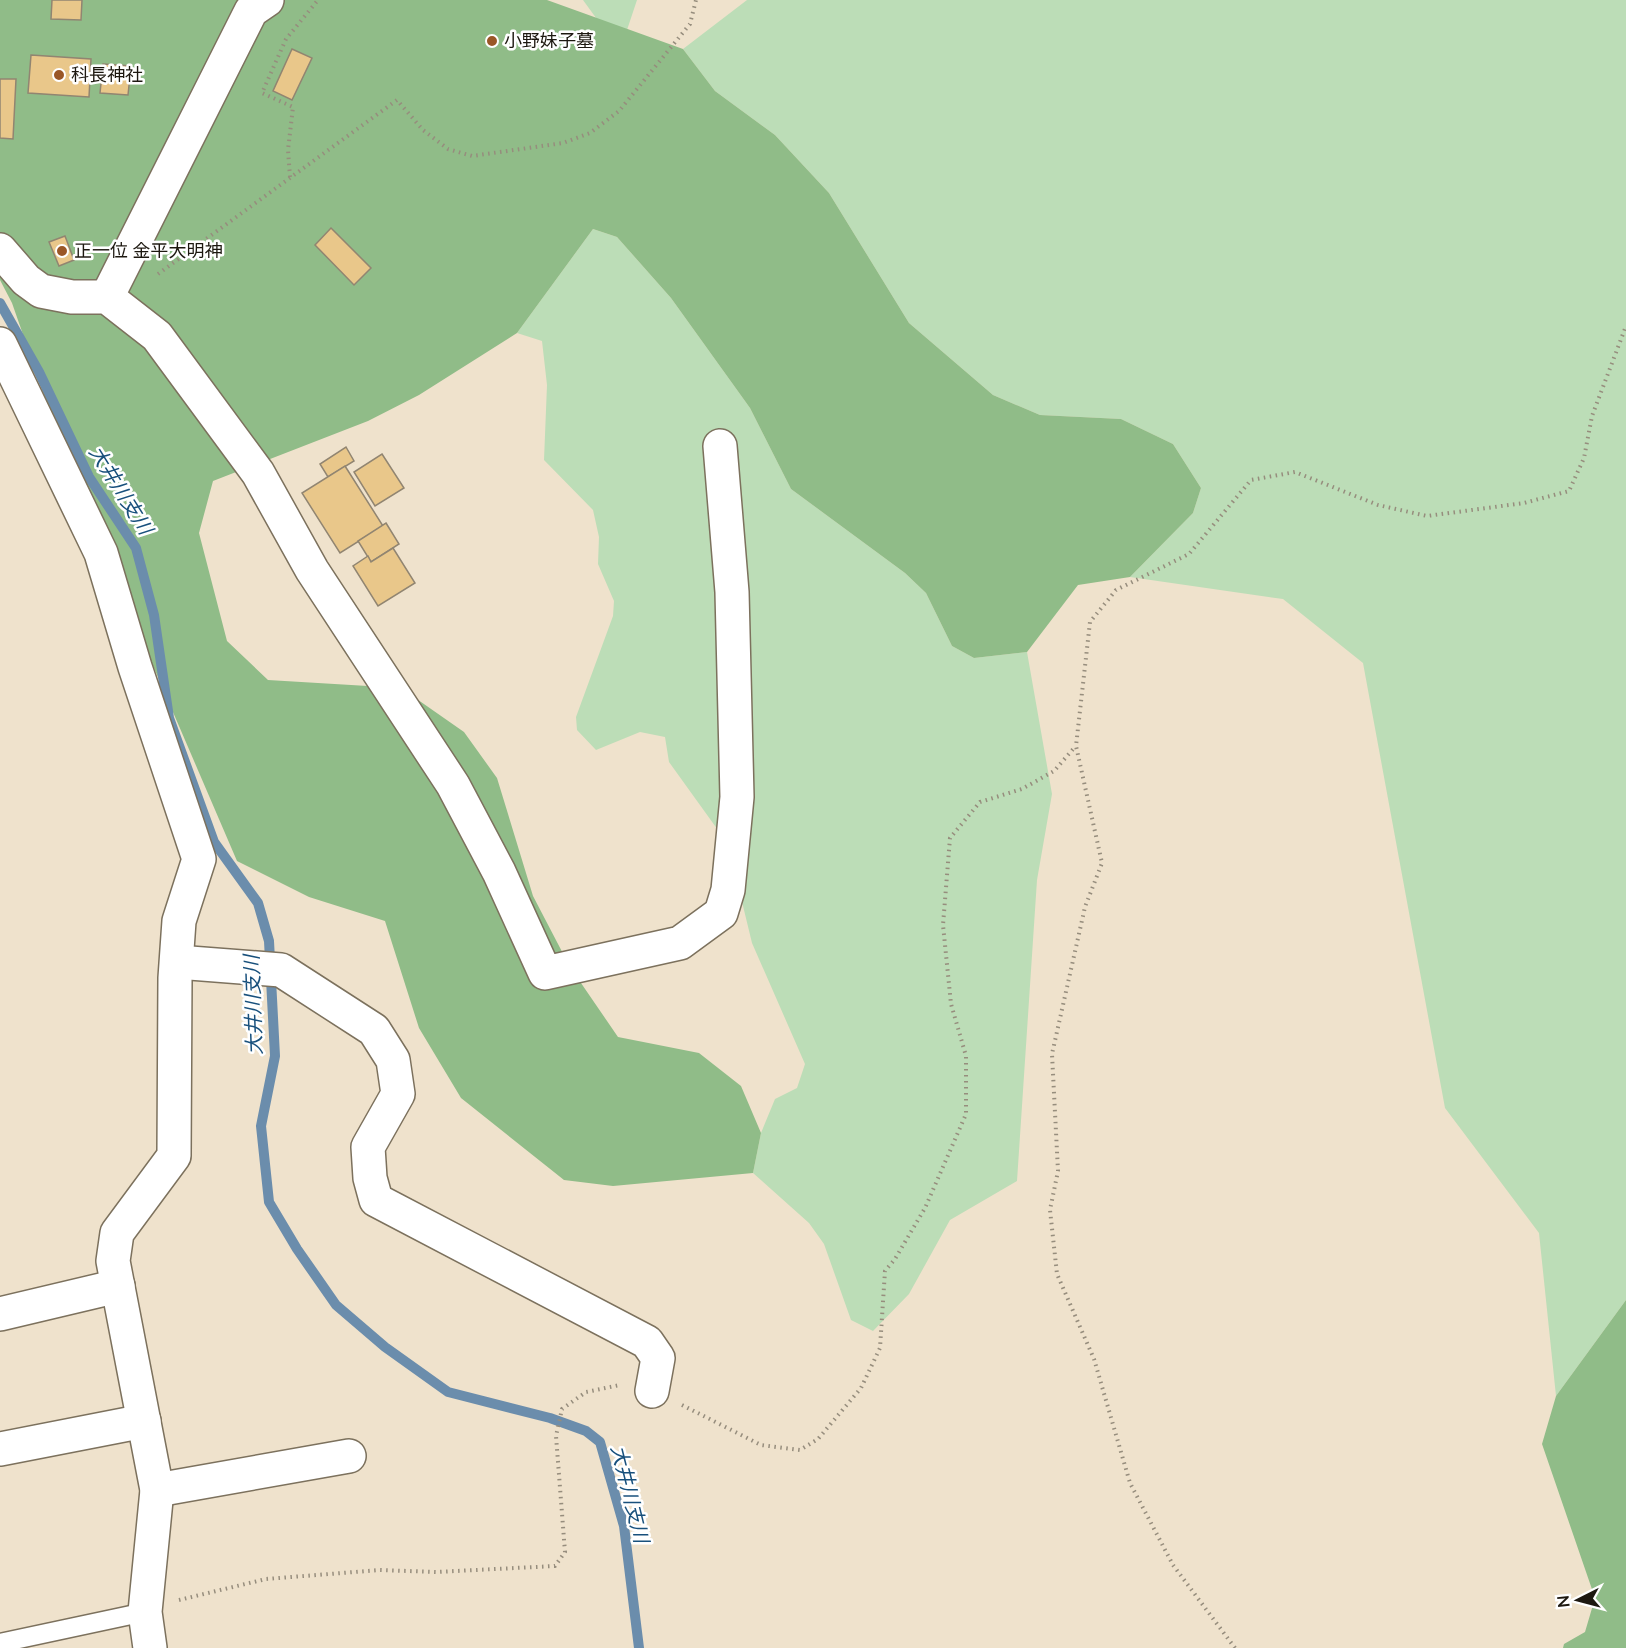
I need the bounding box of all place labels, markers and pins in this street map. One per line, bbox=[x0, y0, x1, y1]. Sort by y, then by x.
place label: 小野妹子墓 bbox=[504, 29, 594, 51]
marker: 小野妹子墓 bbox=[485, 34, 499, 48]
place label: 科長神社 bbox=[71, 63, 143, 85]
marker: 科長神社 bbox=[52, 68, 66, 82]
place label: 正一位 金平大明神 bbox=[74, 239, 223, 261]
marker: 正一位 金平大明神 bbox=[55, 244, 69, 258]

